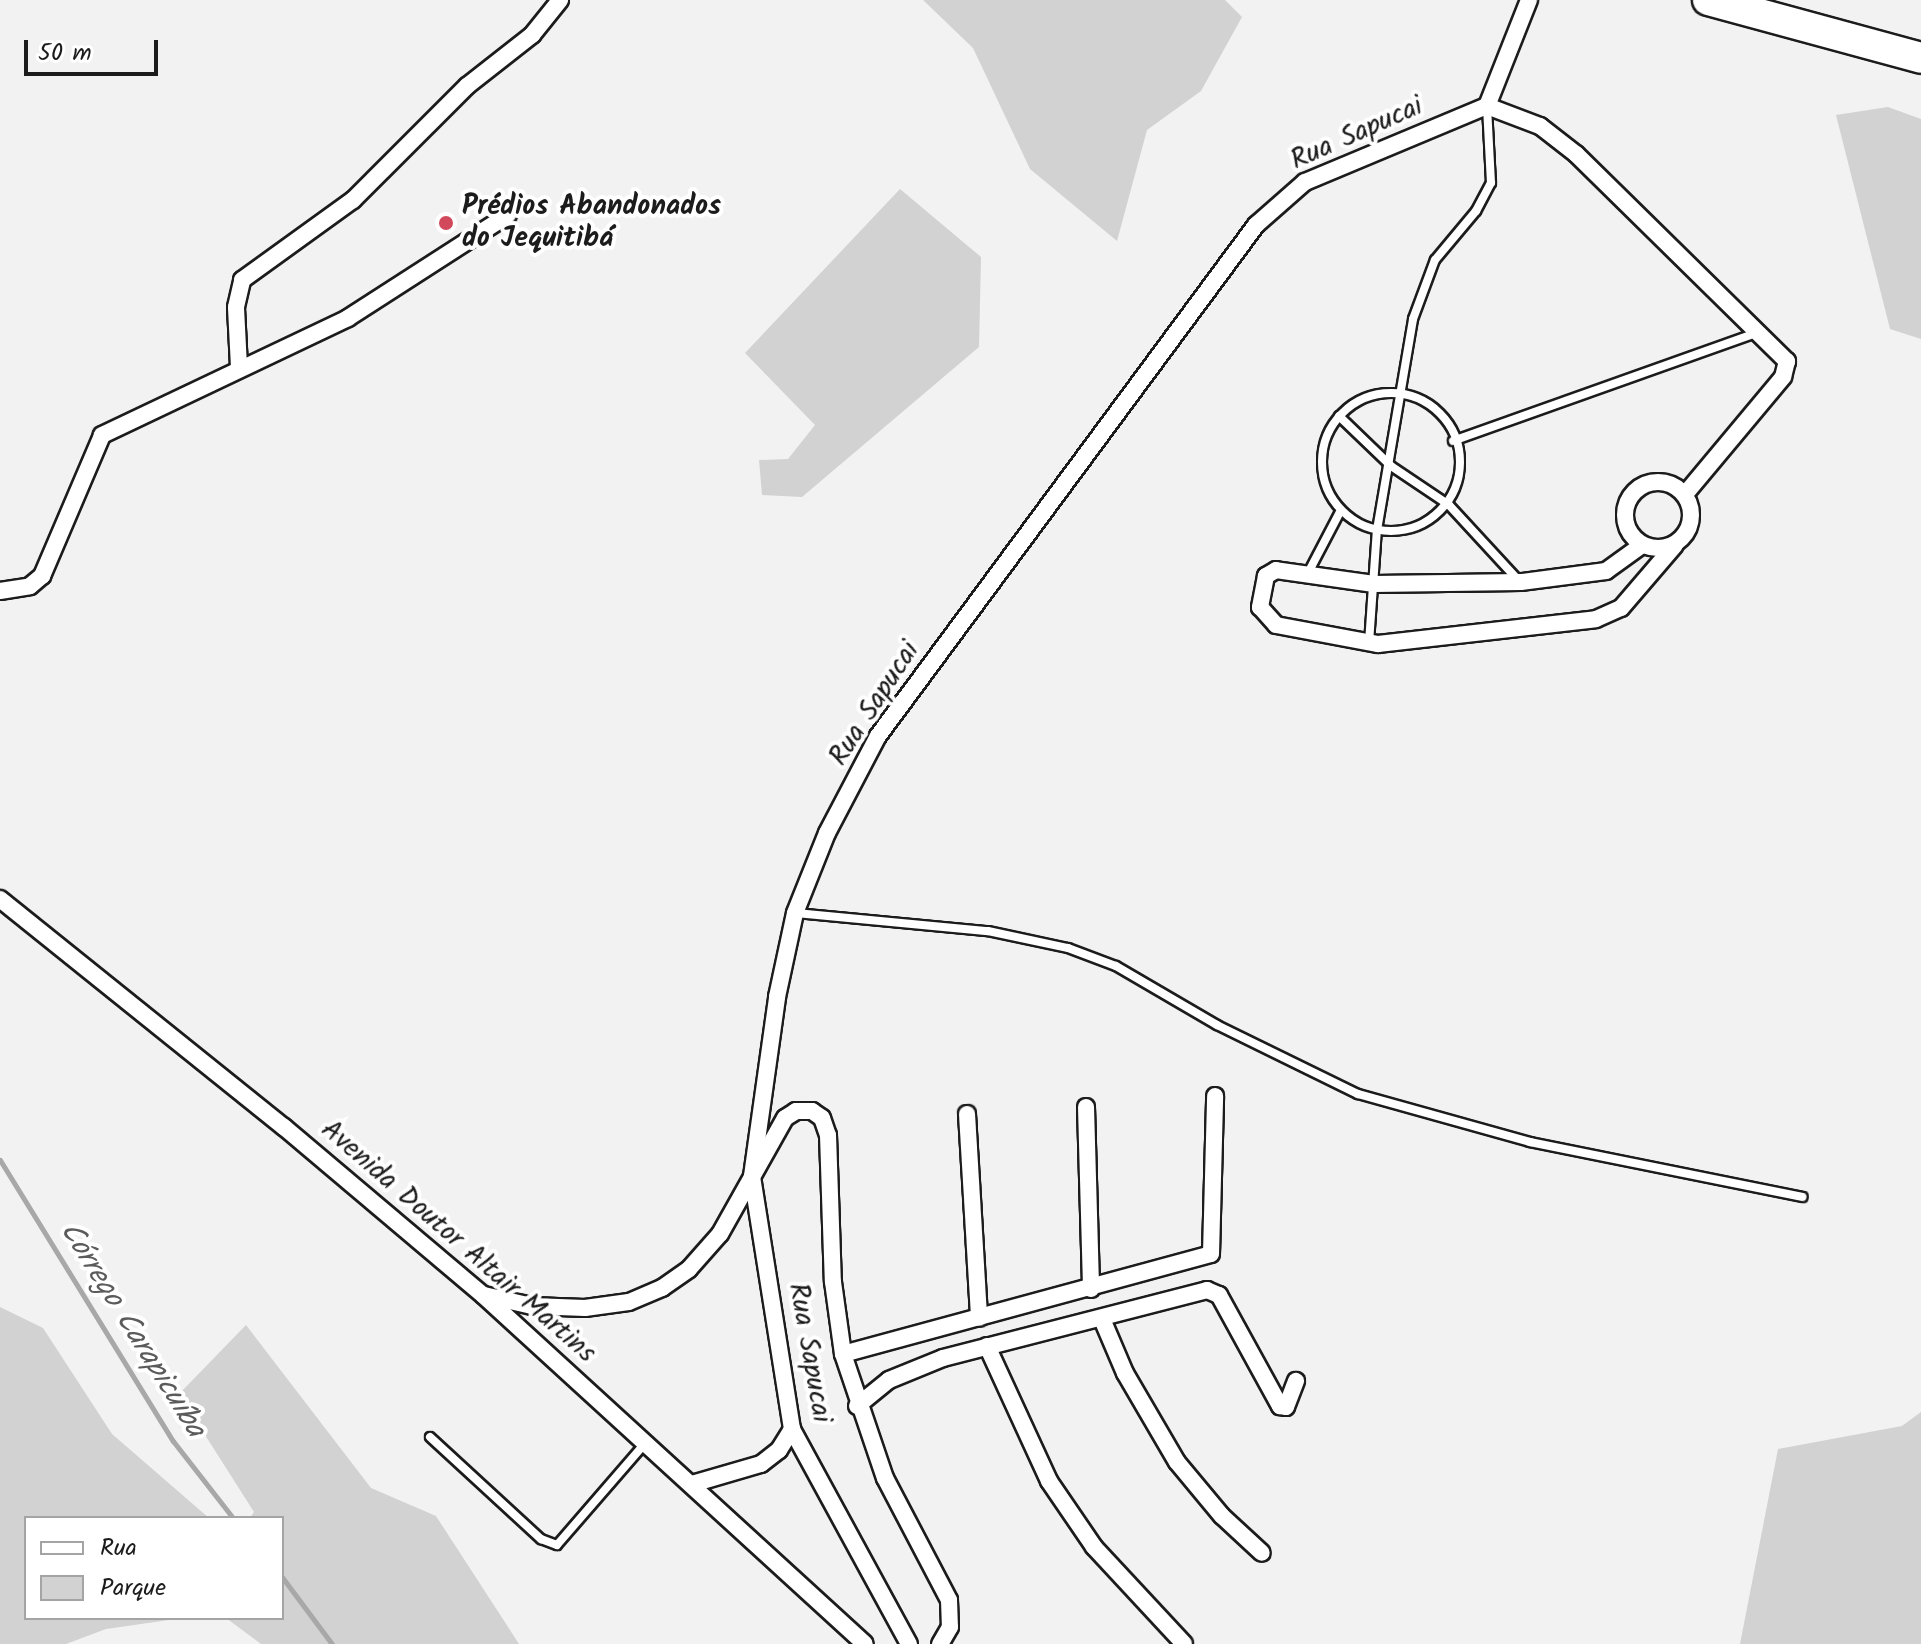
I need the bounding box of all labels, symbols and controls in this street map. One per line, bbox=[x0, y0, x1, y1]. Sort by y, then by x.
scale bar bbox=[28, 24, 162, 74]
text: 50 m bbox=[38, 34, 92, 73]
street label: Rua Sapucai bbox=[1286, 90, 1428, 178]
place label: Prédios Abandonados do Jequitibá bbox=[462, 190, 721, 256]
marker: Prédios Abandonados do Jequitibá bbox=[437, 214, 455, 232]
street label: Rua Sapucai bbox=[822, 636, 928, 772]
street label: Avenida Doutor Altair Martins bbox=[314, 1113, 602, 1371]
water label: Córrego Carapicuíba bbox=[51, 1216, 213, 1444]
street label: Rua Sapucai bbox=[780, 1281, 838, 1425]
legend bbox=[24, 1516, 284, 1620]
text: Rua bbox=[100, 1529, 137, 1568]
text: Parque bbox=[100, 1569, 166, 1608]

